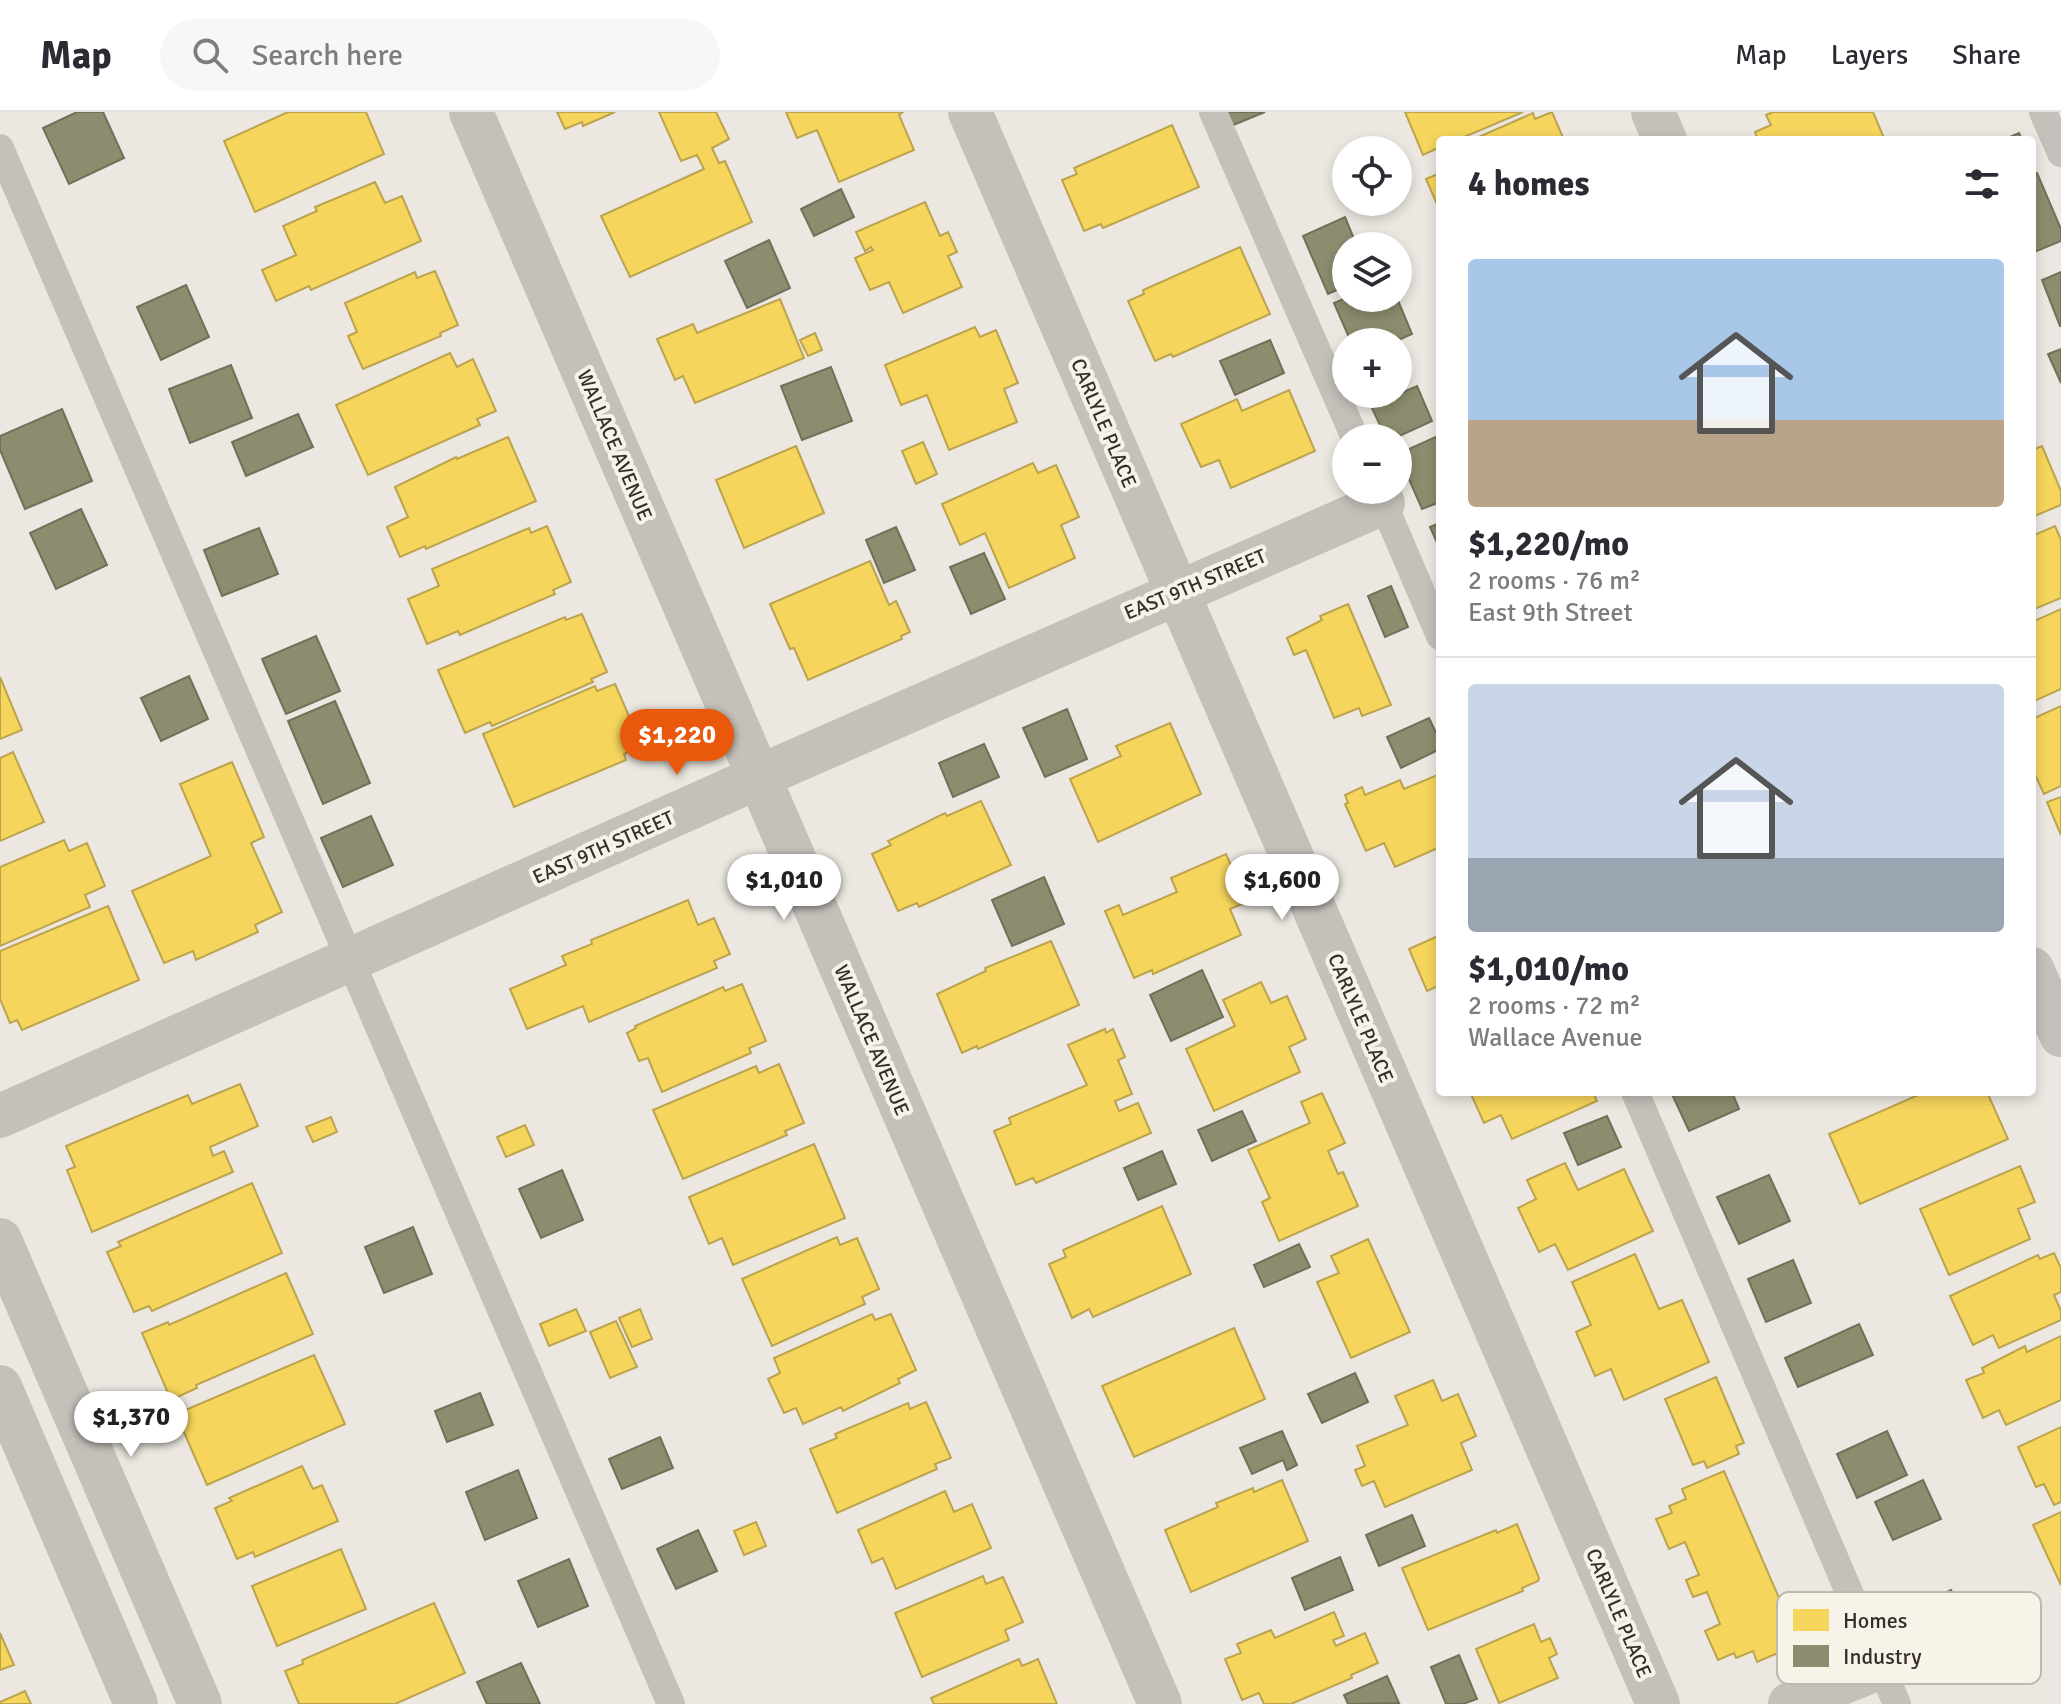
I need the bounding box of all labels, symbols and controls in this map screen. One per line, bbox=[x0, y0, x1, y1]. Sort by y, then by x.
search box bbox=[160, 19, 720, 91]
text: Map bbox=[40, 32, 112, 79]
icon: search bbox=[188, 33, 232, 77]
text: Search here bbox=[252, 37, 403, 74]
text: Map bbox=[1735, 38, 1787, 72]
text: Layers bbox=[1831, 38, 1908, 72]
text: Share bbox=[1952, 38, 2021, 72]
map controls bbox=[1332, 136, 1412, 504]
button: locate bbox=[1332, 136, 1412, 216]
icon: filters bbox=[1960, 162, 2004, 206]
text: 4 homes bbox=[1468, 163, 1589, 205]
button: layers bbox=[1332, 232, 1412, 312]
icon: home bbox=[1664, 311, 1808, 455]
button: + bbox=[1332, 328, 1412, 408]
street label: CARLYLE PLACE bbox=[1065, 355, 1142, 491]
street label: WALLACE AVENUE bbox=[572, 366, 658, 524]
button: − bbox=[1332, 424, 1412, 504]
text: $1,220/mo bbox=[1468, 523, 1629, 565]
street label: EAST 9TH STREET bbox=[1120, 543, 1270, 626]
text: 2 rooms · 76 m² bbox=[1468, 565, 1641, 597]
text: East 9th Street bbox=[1468, 597, 1633, 629]
pin: $1,220 bbox=[612, 709, 742, 777]
text: $1,220 bbox=[638, 719, 716, 751]
icon: home bbox=[1664, 736, 1808, 880]
street label: EAST 9TH STREET bbox=[529, 805, 678, 890]
pin: $1,010 bbox=[719, 854, 849, 922]
pin: $1,600 bbox=[1217, 854, 1347, 922]
text: $1,010 bbox=[745, 864, 823, 896]
text: $1,600 bbox=[1243, 864, 1321, 896]
text: $1,010/mo bbox=[1468, 948, 1629, 990]
street label: CARLYLE PLACE bbox=[1322, 950, 1399, 1086]
street label: WALLACE AVENUE bbox=[829, 961, 915, 1119]
text: 2 rooms · 72 m² bbox=[1468, 990, 1641, 1022]
text: Wallace Avenue bbox=[1468, 1022, 1643, 1054]
pin: $1,370 bbox=[66, 1391, 196, 1459]
text: $1,370 bbox=[92, 1401, 170, 1433]
street label: CARLYLE PLACE bbox=[1580, 1545, 1657, 1681]
legend bbox=[1777, 1592, 2041, 1684]
text: Homes bbox=[1843, 1607, 1907, 1634]
text: Industry bbox=[1843, 1643, 1922, 1670]

